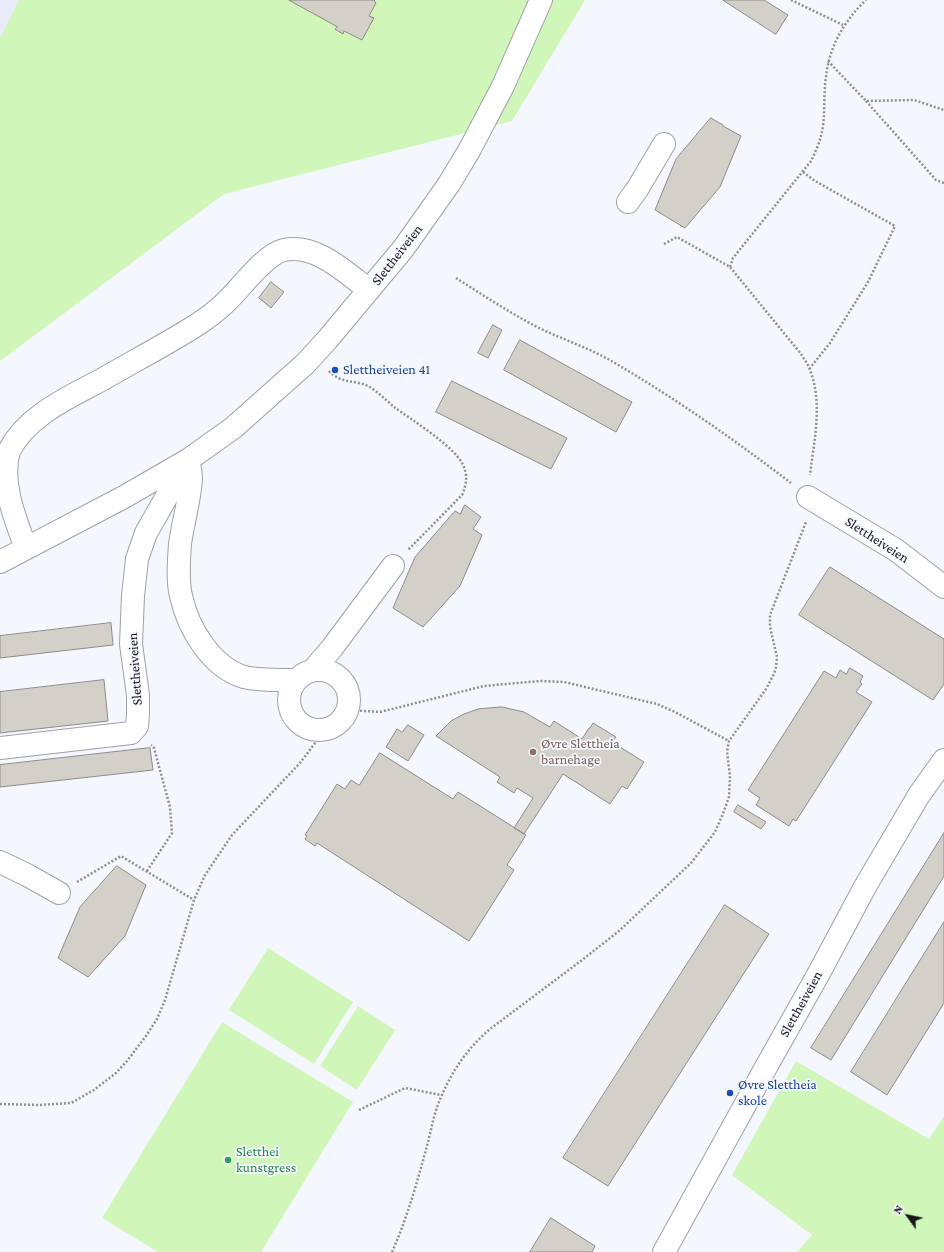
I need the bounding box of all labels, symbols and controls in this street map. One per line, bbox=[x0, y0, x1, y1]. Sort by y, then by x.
street label: Slettheiveien bbox=[368, 221, 426, 289]
place label: Slettheiveien 41 bbox=[343, 362, 430, 378]
marker: Slettheiveien 41 bbox=[330, 365, 340, 375]
street label: Slettheiveien bbox=[842, 513, 912, 567]
street label: Slettheiveien bbox=[124, 632, 146, 706]
place label: Øvre Slettheia barnehage bbox=[541, 736, 620, 768]
marker: Øvre Slettheia barnehage bbox=[528, 747, 538, 757]
street label: Slettheiveien bbox=[776, 968, 826, 1040]
place label: Øvre Slettheia skole bbox=[738, 1077, 817, 1110]
marker: Øvre Slettheia skole bbox=[725, 1088, 735, 1098]
place label: Sletthei kunstgress bbox=[236, 1144, 296, 1176]
marker: Sletthei kunstgress bbox=[223, 1155, 233, 1165]
north arrow bbox=[888, 1196, 928, 1236]
text: N bbox=[891, 1203, 905, 1216]

